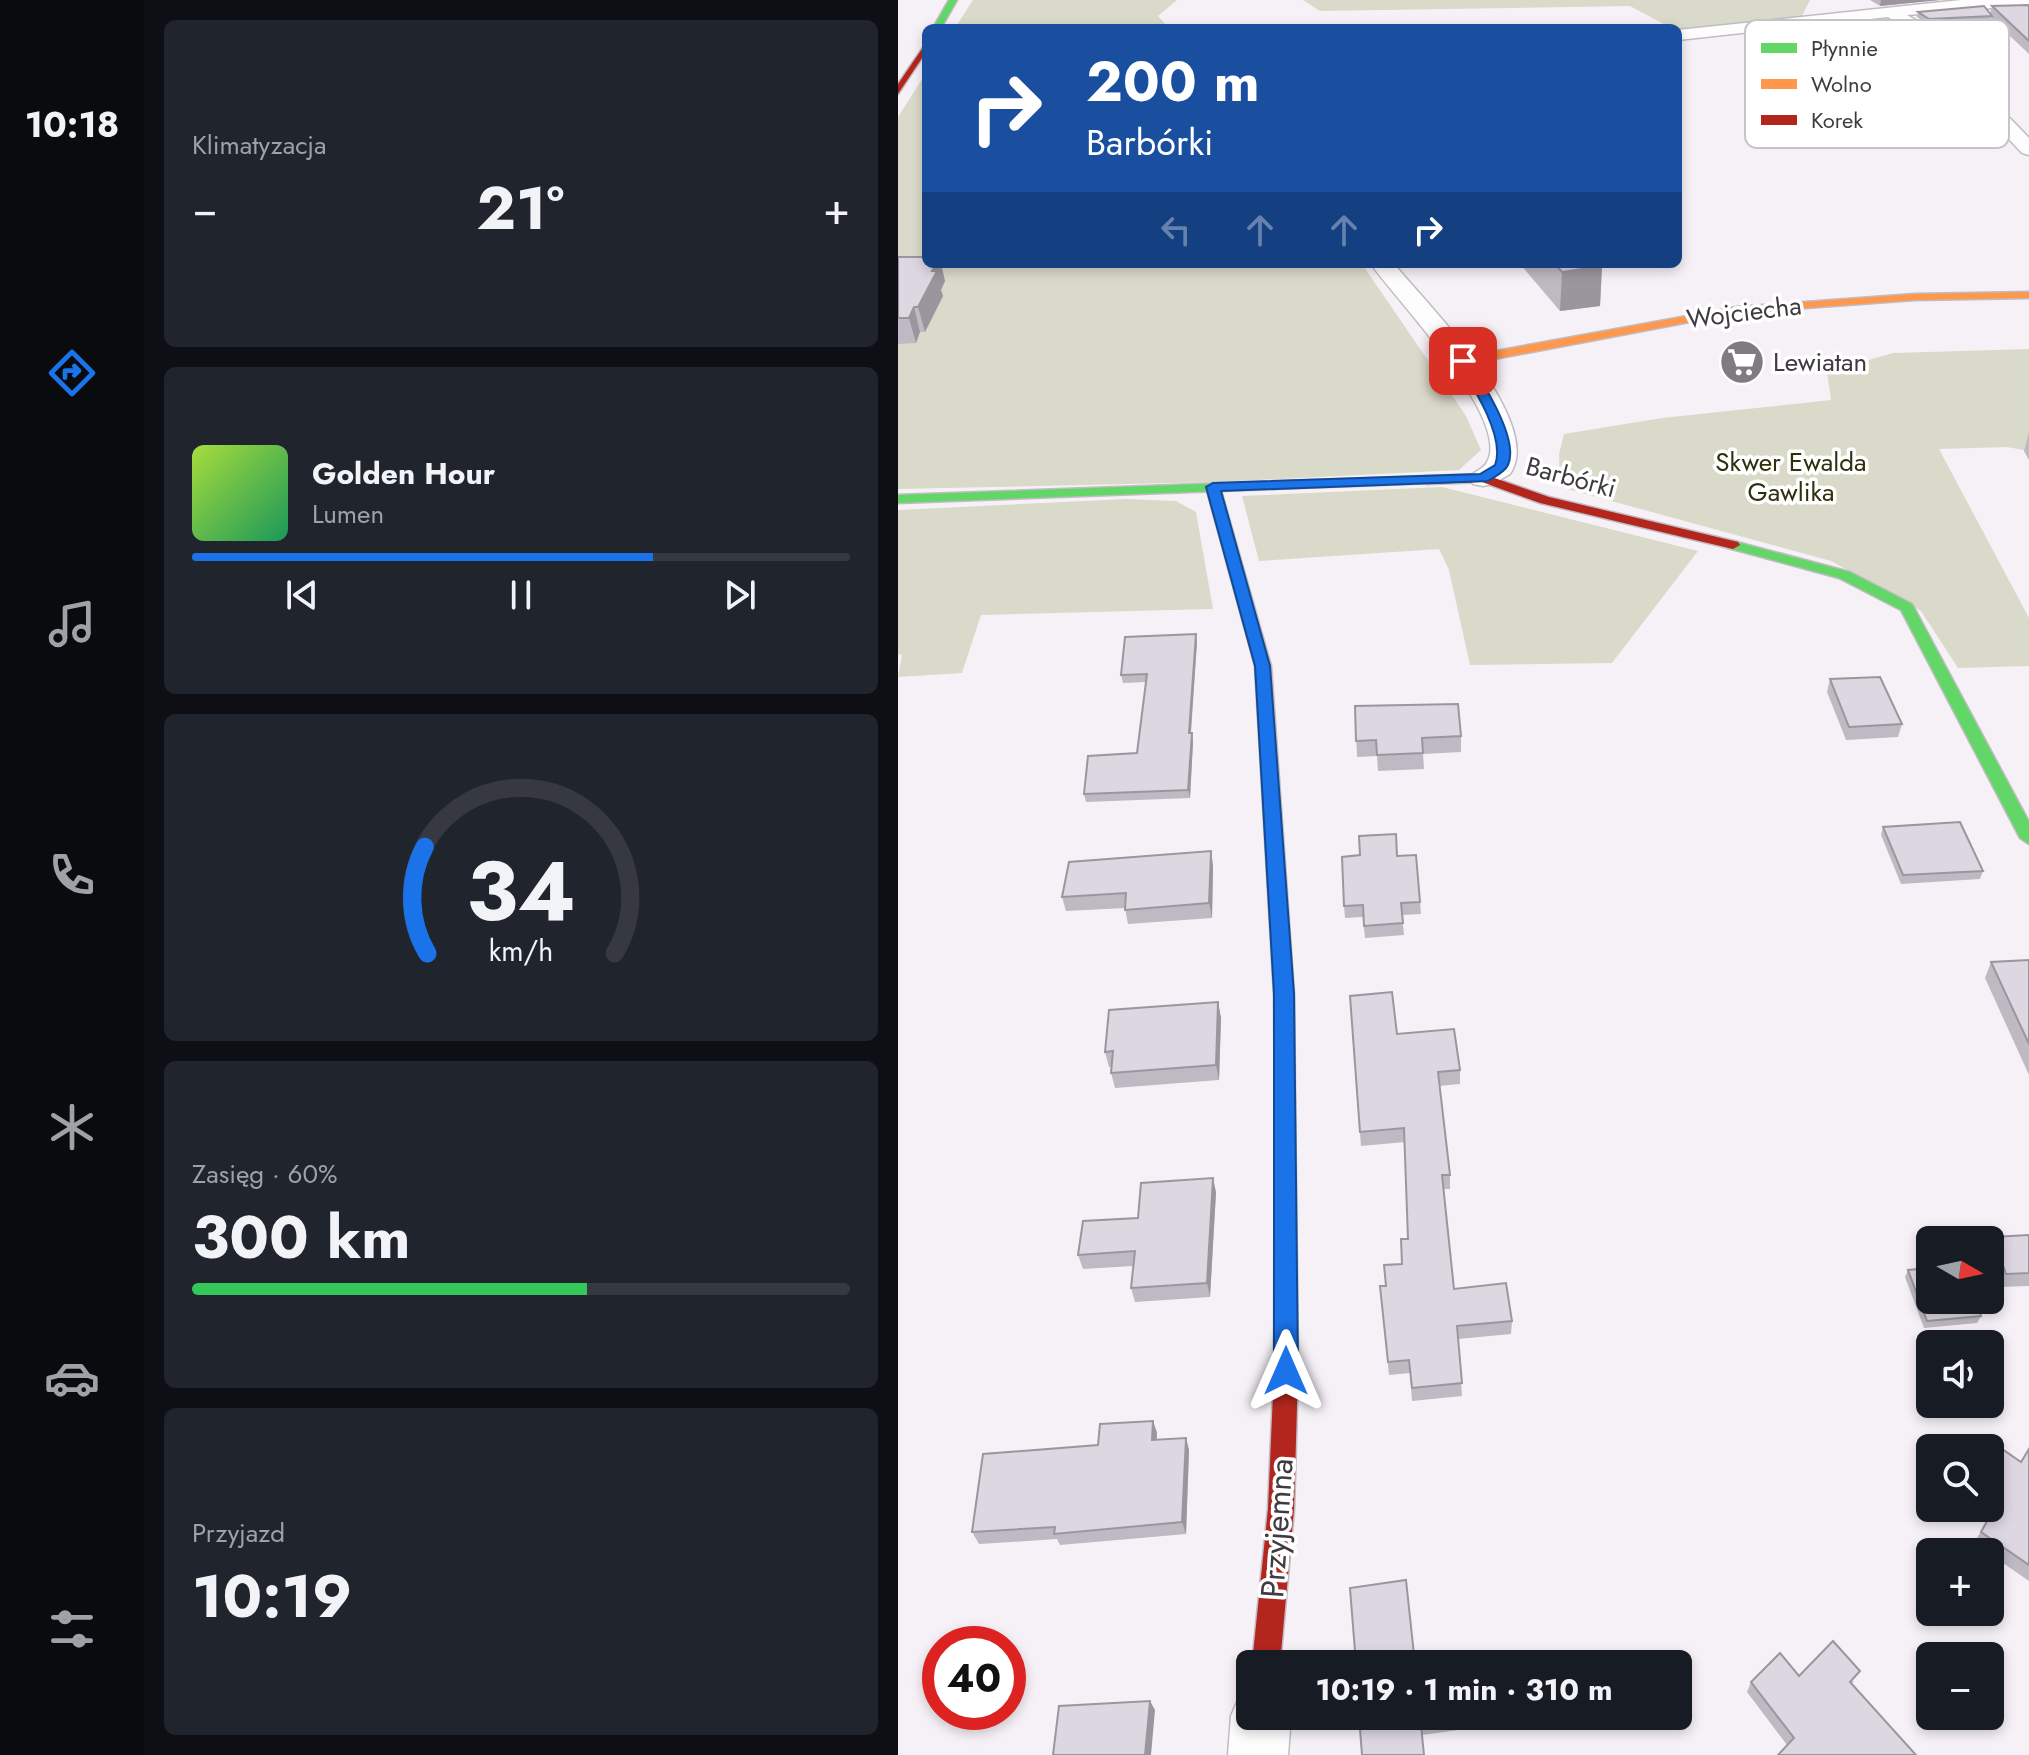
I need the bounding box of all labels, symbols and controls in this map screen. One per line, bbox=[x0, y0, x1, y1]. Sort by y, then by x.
legend bbox=[1745, 20, 2009, 148]
text: Płynnie bbox=[1811, 32, 1878, 64]
text: 200 m bbox=[1086, 41, 1260, 122]
icon: right bbox=[954, 56, 1058, 160]
text: Wolno bbox=[1811, 68, 1872, 100]
text: 10:18 bbox=[25, 98, 119, 150]
text: Korek bbox=[1811, 104, 1863, 136]
text: Barbórki bbox=[1086, 116, 1213, 168]
text: Klimatyzacja bbox=[192, 126, 327, 164]
text: 21° bbox=[477, 165, 564, 252]
text: − bbox=[192, 177, 218, 241]
text: + bbox=[823, 177, 850, 241]
icon: left bbox=[1154, 208, 1198, 252]
icon: ahead bbox=[1238, 208, 1282, 252]
icon: ahead bbox=[1322, 208, 1366, 252]
icon: right bbox=[1406, 208, 1450, 252]
street label: Wojciecha bbox=[1684, 286, 1804, 338]
pin bbox=[1429, 327, 1497, 395]
supermarket icon: Lewiatan bbox=[1718, 338, 1766, 386]
icon: arrive bbox=[1441, 339, 1485, 383]
place label: Lewiatan bbox=[1773, 343, 1867, 381]
icon: directions bbox=[44, 345, 100, 401]
park label: Skwer Ewalda Gawlika bbox=[1715, 443, 1867, 511]
street label: Barbórki bbox=[1522, 447, 1620, 507]
text: Golden Hour bbox=[312, 452, 495, 495]
text: Lumen bbox=[312, 495, 384, 533]
icon: previous bbox=[280, 573, 324, 617]
icon: pause bbox=[499, 573, 543, 617]
icon: next bbox=[718, 573, 762, 617]
icon: music bbox=[44, 596, 100, 652]
text: 34 bbox=[466, 830, 576, 950]
icon: phone bbox=[44, 847, 100, 903]
text: km/h bbox=[489, 930, 553, 972]
icon: climate bbox=[44, 1099, 100, 1155]
text: Zasięg · 60% bbox=[192, 1155, 338, 1193]
text: 300 km bbox=[192, 1194, 411, 1281]
north arrow bbox=[1916, 1226, 2004, 1314]
map controls bbox=[1916, 1226, 2004, 1730]
position arrow bbox=[1244, 1329, 1328, 1413]
button: sound bbox=[1916, 1330, 2004, 1418]
icon: car bbox=[44, 1350, 100, 1406]
button: search bbox=[1916, 1434, 2004, 1522]
street label: Przyjemna bbox=[1249, 1457, 1305, 1599]
text: Przyjazd bbox=[192, 1514, 285, 1552]
button: + bbox=[1916, 1538, 2004, 1626]
text: 10:19 bbox=[192, 1553, 352, 1640]
icon: filters bbox=[44, 1601, 100, 1657]
speed limit sign: 40 bbox=[922, 1626, 1026, 1730]
button: − bbox=[1916, 1642, 2004, 1730]
text: 10:19 · 1 min · 310 m bbox=[1315, 1668, 1613, 1711]

